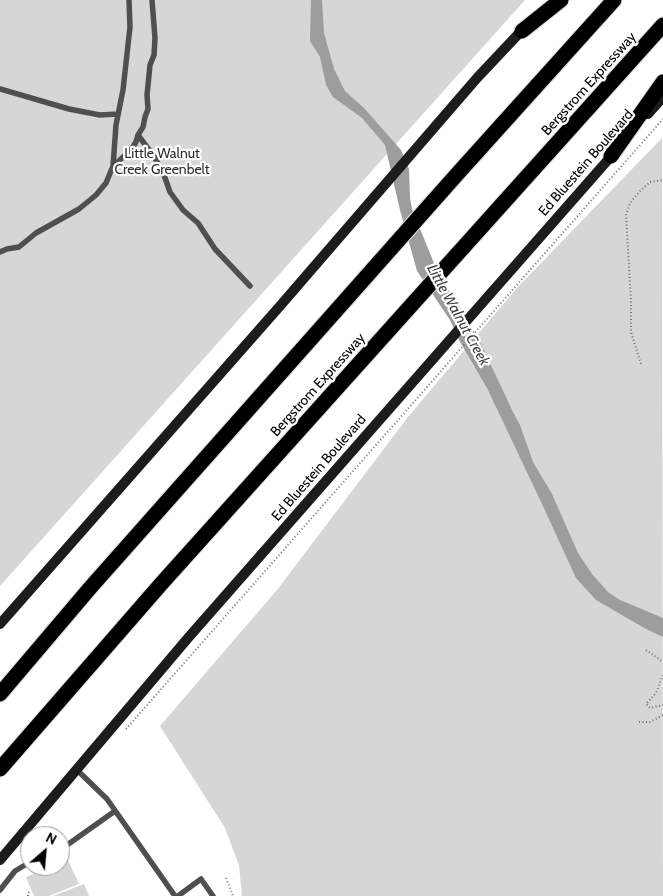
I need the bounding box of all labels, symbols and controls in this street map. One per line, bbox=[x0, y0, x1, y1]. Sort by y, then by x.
street label: Bergstrom Expressway bbox=[538, 29, 640, 139]
street label: Ed Bluestein Boulevard bbox=[535, 106, 637, 220]
park label: Little Walnut Creek Greenbelt bbox=[114, 146, 210, 178]
water label: Little Walnut Creek bbox=[423, 261, 493, 369]
street label: Bergstrom Expressway bbox=[267, 330, 369, 440]
street label: Ed Bluestein Boulevard bbox=[268, 411, 370, 525]
north arrow bbox=[20, 826, 70, 876]
text: N bbox=[43, 828, 60, 849]

